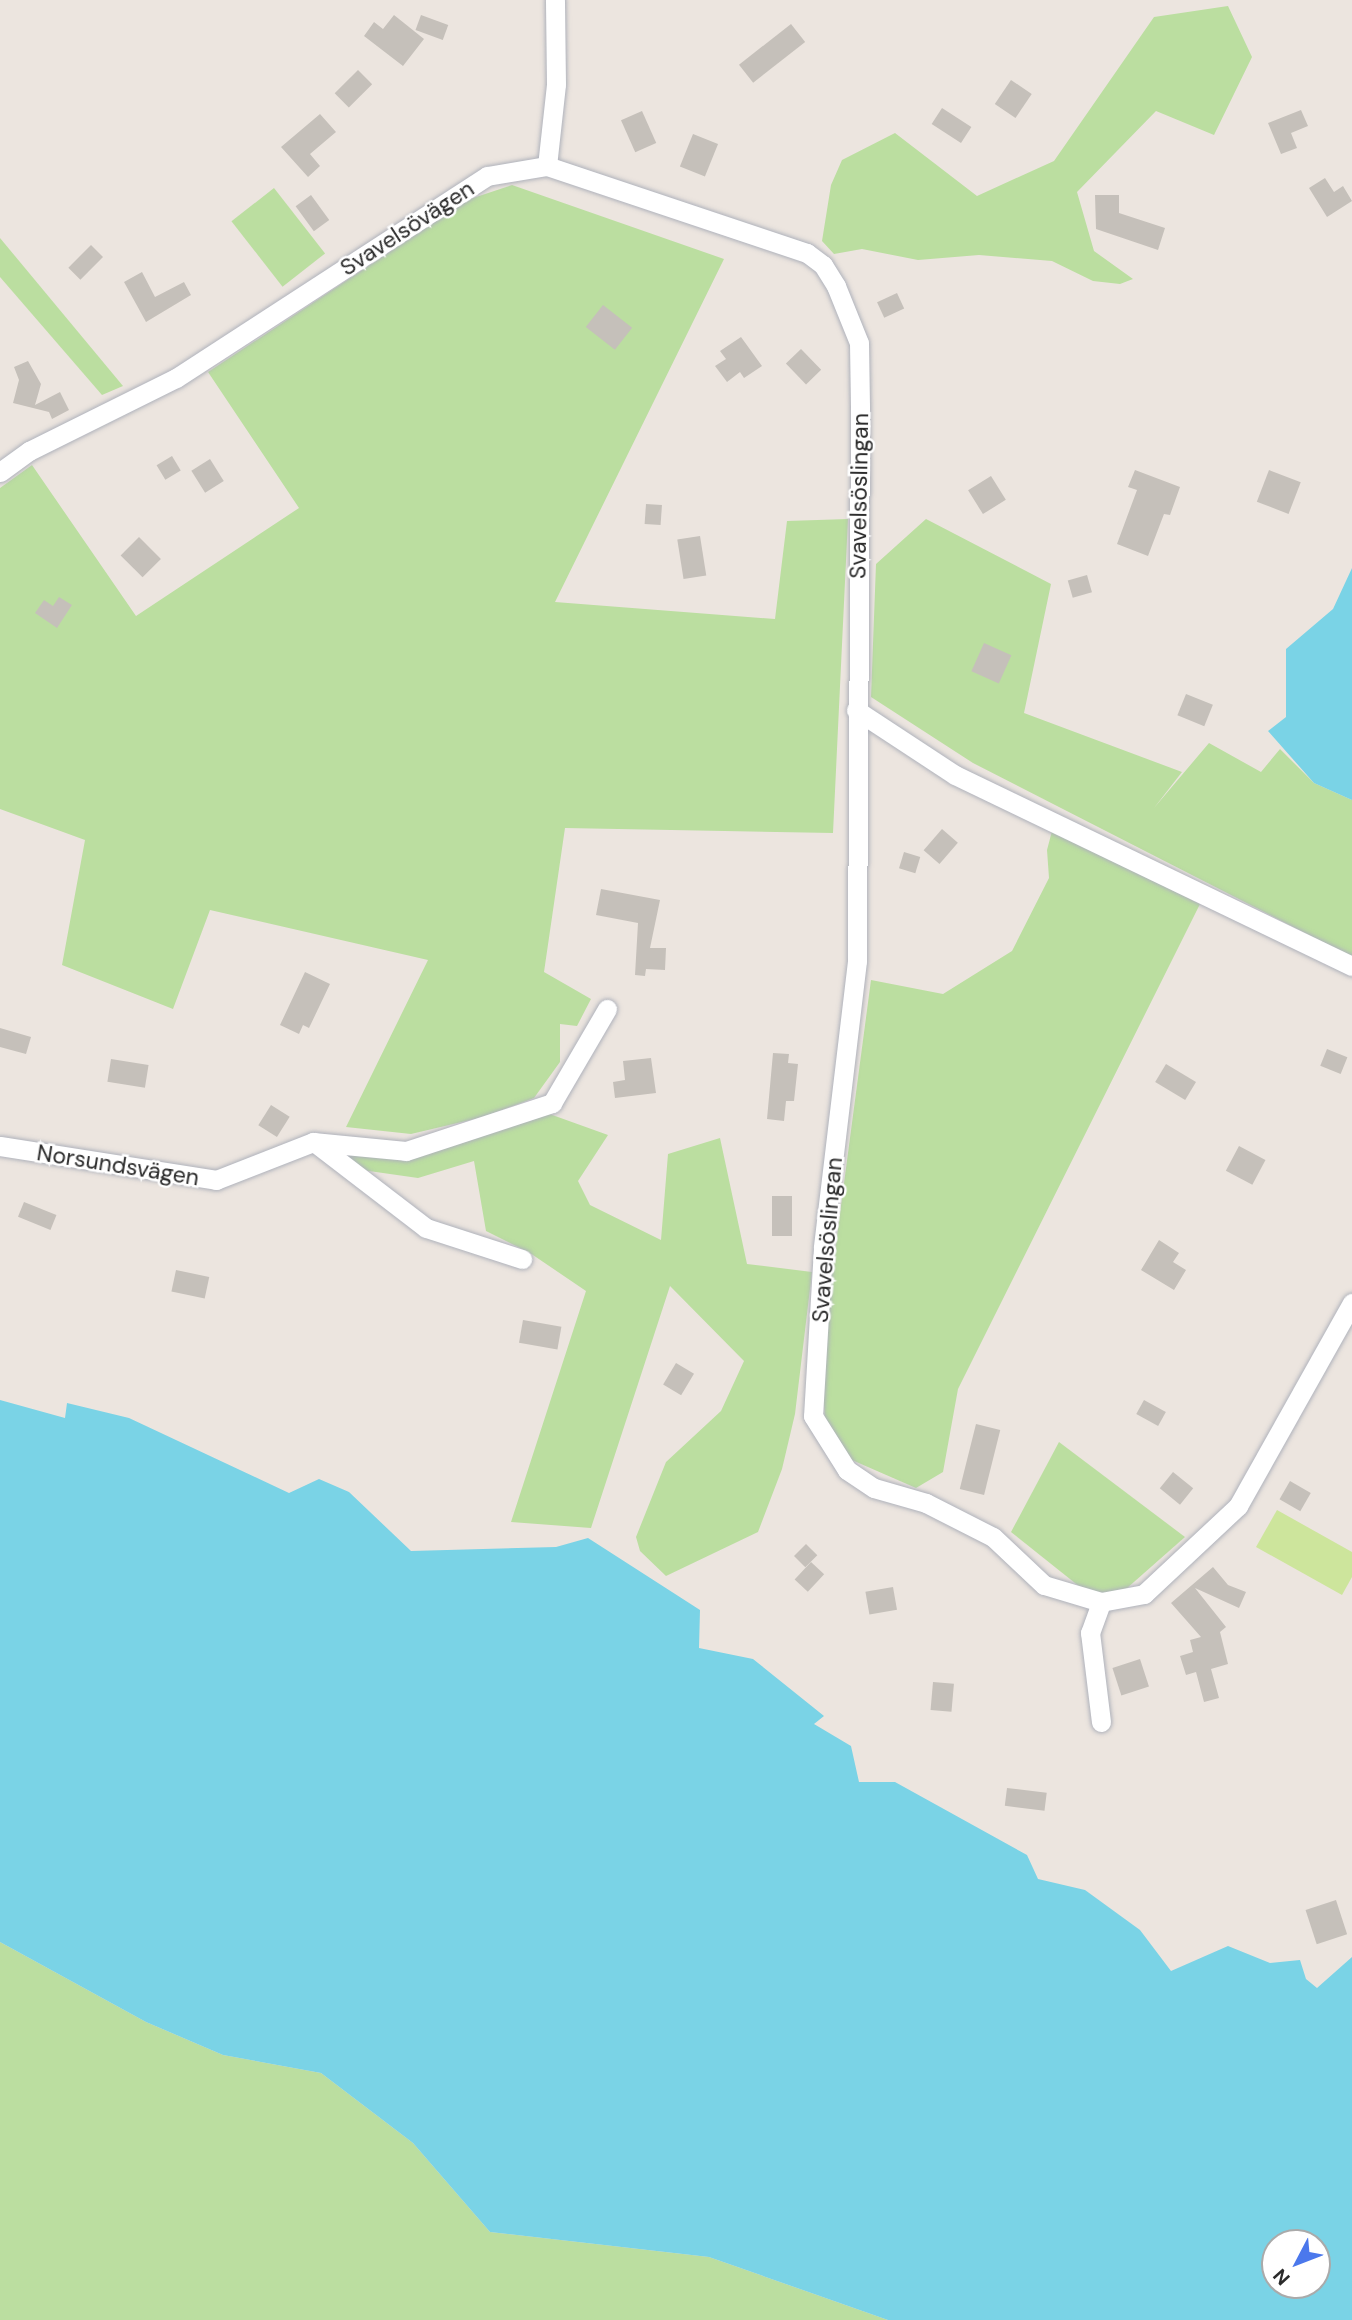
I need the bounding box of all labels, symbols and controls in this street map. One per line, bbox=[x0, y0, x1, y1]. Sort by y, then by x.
street label: Svavelsövägen bbox=[335, 174, 479, 282]
street label: Svavelsöslingan bbox=[844, 413, 874, 579]
street label: Norsundsvägen bbox=[35, 1139, 201, 1191]
street label: Svavelsöslingan bbox=[806, 1156, 848, 1324]
north arrow bbox=[1261, 2229, 1331, 2299]
text: N bbox=[1268, 2264, 1295, 2291]

